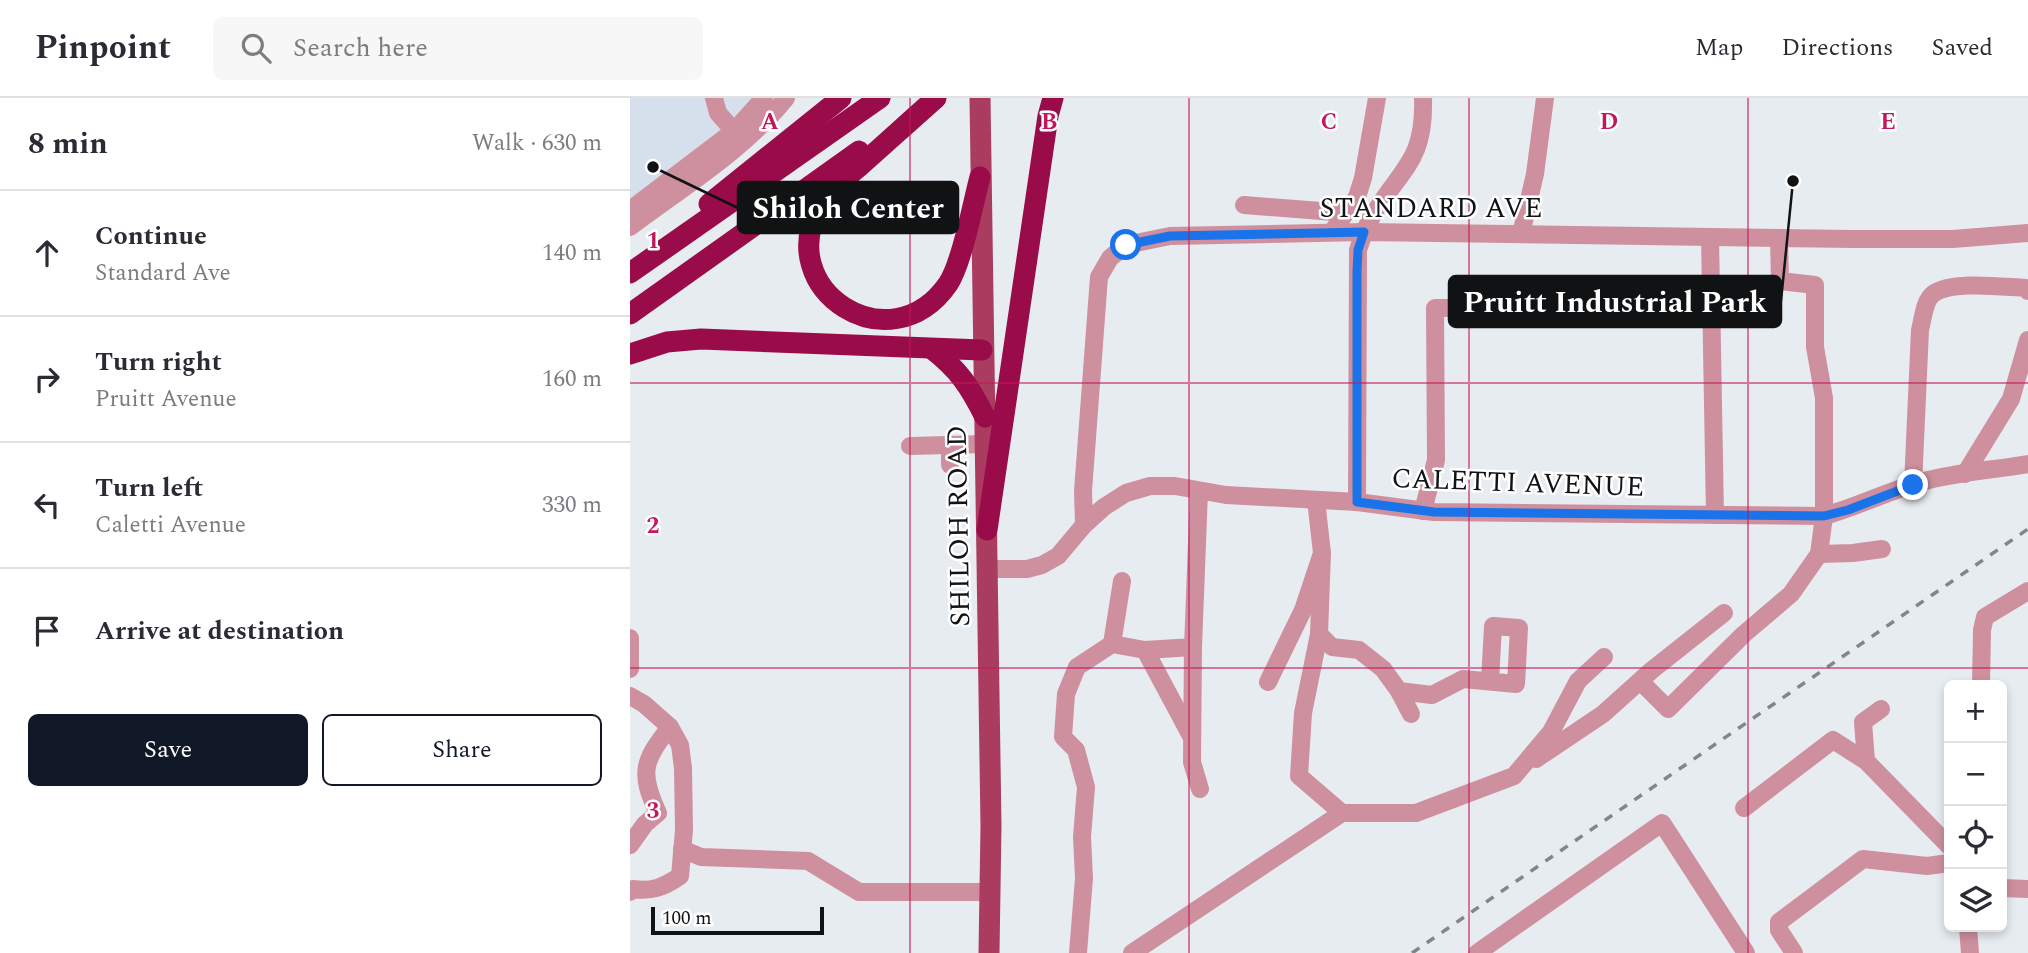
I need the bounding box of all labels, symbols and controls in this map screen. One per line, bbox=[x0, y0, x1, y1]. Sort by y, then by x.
search box bbox=[213, 17, 703, 80]
text: Pinpoint bbox=[35, 23, 171, 73]
text: Search here bbox=[293, 28, 428, 68]
icon: search bbox=[237, 29, 275, 67]
text: Map bbox=[1695, 30, 1743, 66]
text: Directions bbox=[1781, 30, 1893, 66]
text: Saved bbox=[1931, 30, 1993, 66]
text: A bbox=[761, 105, 779, 140]
text: B bbox=[1041, 105, 1057, 140]
text: C bbox=[1321, 105, 1337, 140]
text: D bbox=[1600, 105, 1618, 140]
text: E bbox=[1880, 105, 1896, 140]
text: 8 min bbox=[28, 121, 108, 167]
text: Walk · 630 m bbox=[472, 126, 602, 161]
callout: Shiloh Center bbox=[738, 182, 958, 233]
text: Shiloh Center bbox=[752, 186, 944, 232]
street label: STANDARD AVE bbox=[1320, 187, 1542, 230]
text: Continue bbox=[95, 216, 207, 256]
text: 1 bbox=[647, 224, 659, 259]
route start bbox=[1110, 229, 1141, 260]
icon: ahead bbox=[28, 234, 66, 272]
text: 140 m bbox=[542, 236, 602, 271]
text: Standard Ave bbox=[95, 256, 231, 291]
callout: Pruitt Industrial Park bbox=[1449, 276, 1781, 327]
text: Pruitt Industrial Park bbox=[1463, 280, 1767, 326]
text: Turn right bbox=[95, 342, 222, 382]
icon: right bbox=[28, 360, 66, 398]
text: 160 m bbox=[542, 362, 602, 397]
text: Pruitt Avenue bbox=[95, 382, 237, 417]
street label: SHILOH ROAD bbox=[936, 425, 982, 627]
street label: CALETTI AVENUE bbox=[1391, 457, 1645, 509]
text: Turn left bbox=[95, 468, 203, 508]
route end bbox=[1897, 469, 1928, 500]
icon: left bbox=[28, 486, 66, 524]
text: 330 m bbox=[542, 488, 602, 523]
text: Caletti Avenue bbox=[95, 508, 246, 543]
text: 2 bbox=[647, 509, 660, 544]
text: Arrive at destination bbox=[95, 611, 344, 651]
icon: arrive bbox=[28, 612, 66, 650]
map controls bbox=[1944, 680, 2007, 932]
button: + bbox=[1944, 680, 2007, 743]
button: Save bbox=[28, 714, 308, 786]
button: Share bbox=[322, 714, 602, 786]
button: − bbox=[1944, 743, 2007, 806]
text: 3 bbox=[647, 794, 660, 829]
button: locate bbox=[1944, 806, 2007, 869]
button: layers bbox=[1944, 869, 2007, 932]
scale bar bbox=[651, 904, 824, 936]
text: 100 m bbox=[662, 904, 712, 933]

